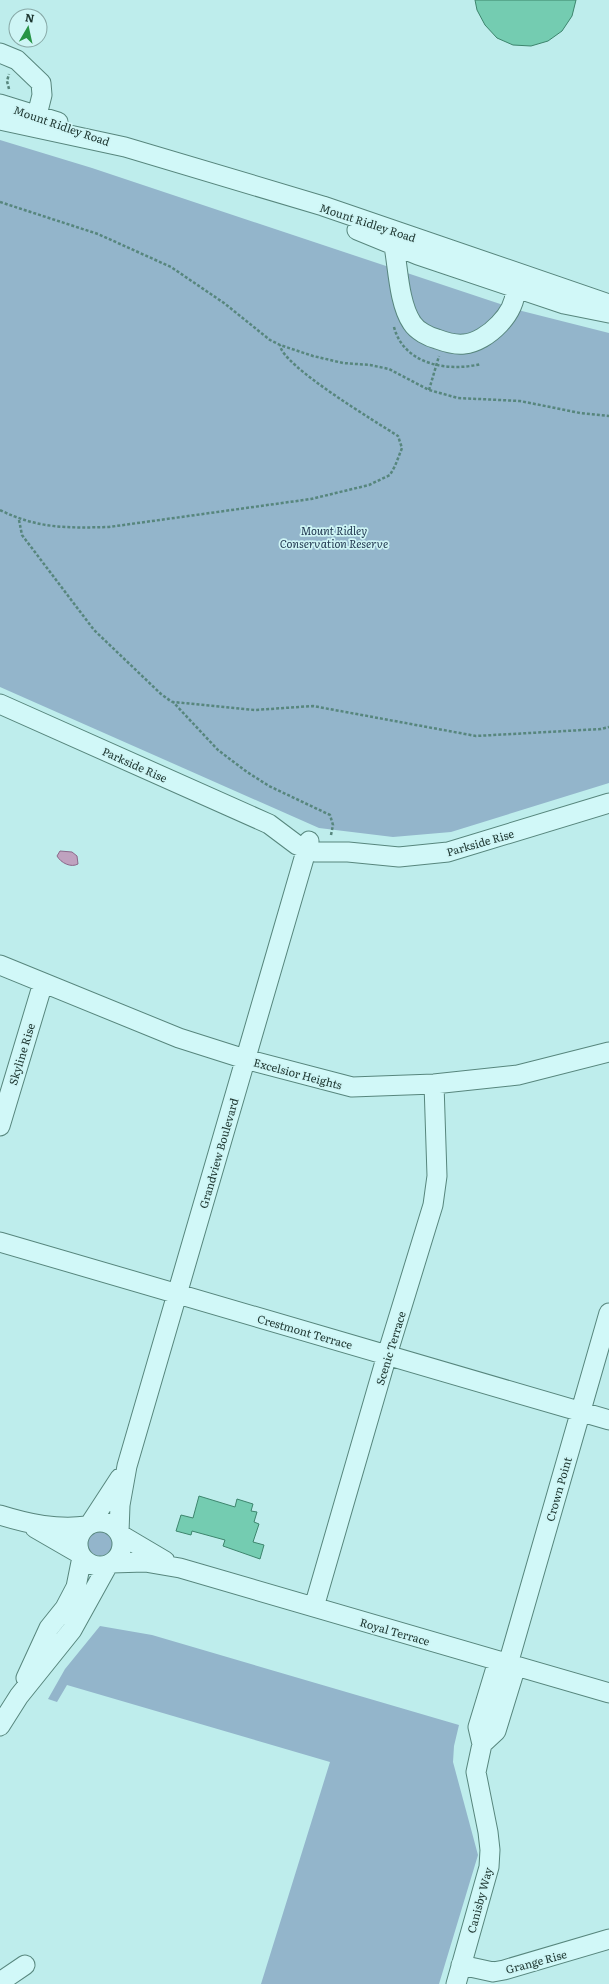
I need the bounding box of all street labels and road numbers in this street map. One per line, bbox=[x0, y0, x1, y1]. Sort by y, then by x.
street label: Mount Ridley Road bbox=[12, 101, 112, 149]
street label: Mount Ridley Road bbox=[318, 199, 419, 245]
street label: Parkside Rise bbox=[100, 743, 170, 786]
street label: Parkside Rise bbox=[444, 825, 516, 859]
street label: Skyline Rise bbox=[4, 1021, 38, 1087]
street label: Excelsior Heights bbox=[252, 1054, 344, 1092]
street label: Grandview Boulevard bbox=[195, 1096, 241, 1210]
street label: Scenic Terrace bbox=[371, 1309, 409, 1387]
street label: Crestmont Terrace bbox=[256, 1310, 355, 1352]
street label: Crown Point bbox=[541, 1454, 575, 1523]
street label: Royal Terrace bbox=[358, 1613, 432, 1649]
street label: Canisby Way bbox=[463, 1865, 496, 1935]
street label: Grange Rise bbox=[504, 1945, 569, 1977]

